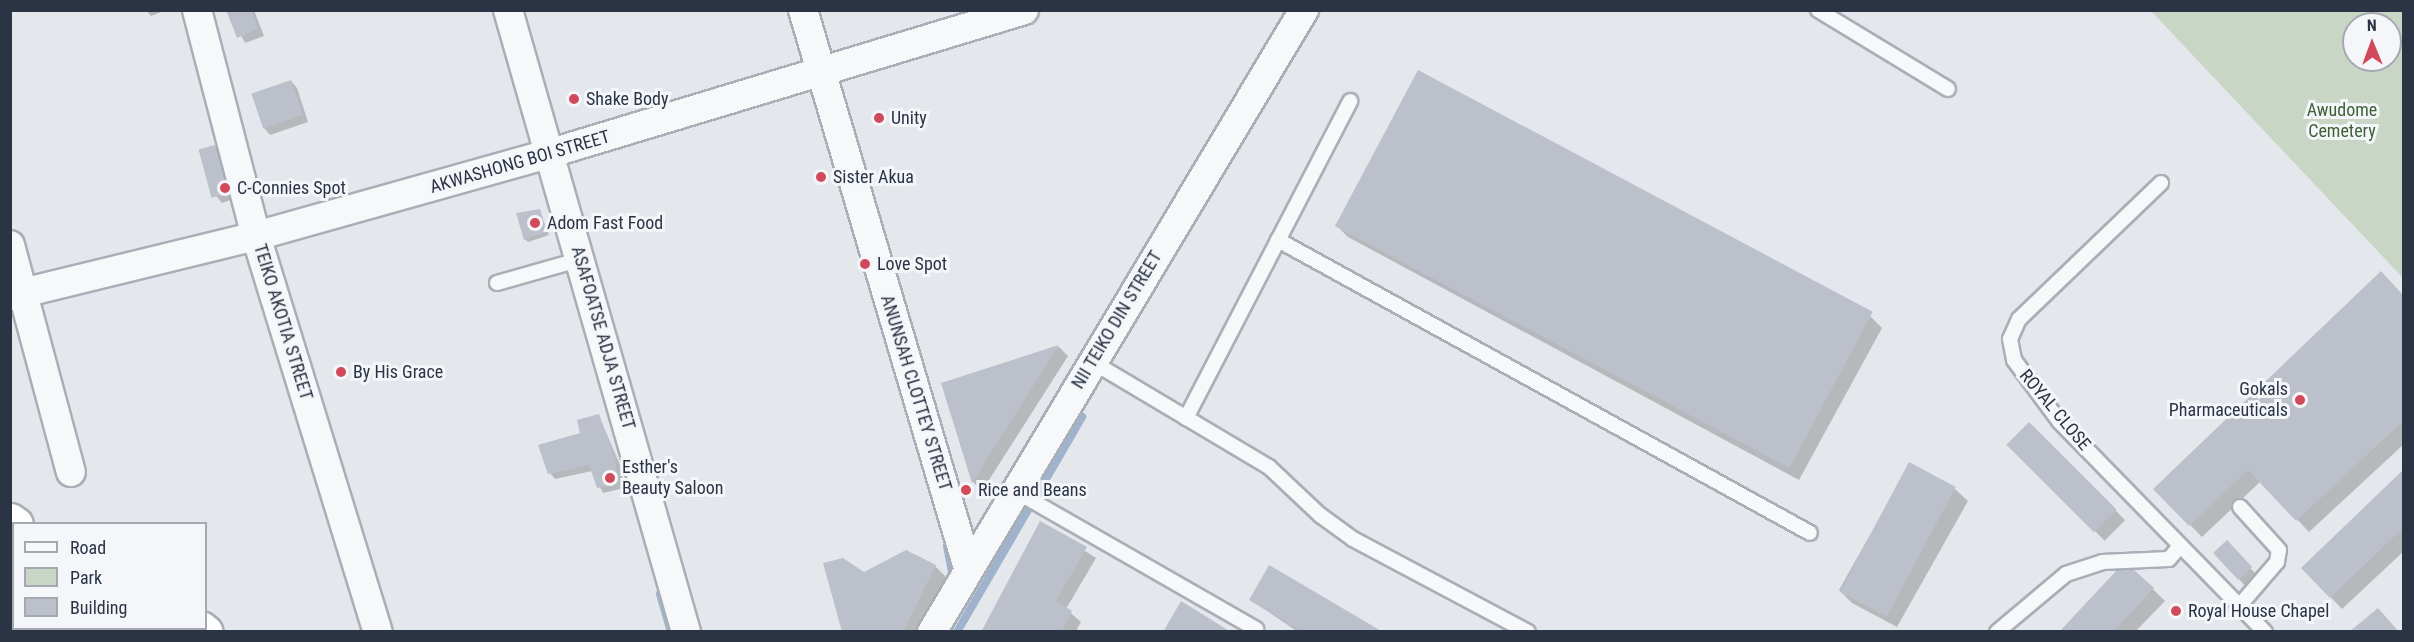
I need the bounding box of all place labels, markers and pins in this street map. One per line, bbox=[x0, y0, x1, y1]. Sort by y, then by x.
place label: Shake Body bbox=[586, 88, 668, 110]
marker: Shake Body bbox=[567, 92, 581, 106]
place label: Unity bbox=[891, 107, 927, 129]
marker: Unity bbox=[872, 111, 886, 125]
place label: Sister Akua bbox=[833, 166, 914, 188]
marker: Sister Akua bbox=[814, 170, 828, 184]
place label: C-Connies Spot bbox=[237, 177, 346, 199]
marker: C-Connies Spot bbox=[218, 181, 232, 195]
place label: Adom Fast Food bbox=[547, 212, 663, 234]
marker: Adom Fast Food bbox=[528, 216, 542, 230]
place label: Love Spot bbox=[877, 253, 947, 275]
marker: Love Spot bbox=[858, 257, 872, 271]
place label: By His Grace bbox=[353, 361, 443, 383]
marker: By His Grace bbox=[334, 365, 348, 379]
place label: Gokals Pharmaceuticals bbox=[2169, 379, 2288, 422]
marker: Gokals Pharmaceuticals bbox=[2293, 393, 2307, 407]
place label: Esther's Beauty Saloon bbox=[622, 457, 723, 500]
marker: Esther's Beauty Saloon bbox=[603, 471, 617, 485]
place label: Rice and Beans bbox=[978, 479, 1087, 501]
marker: Rice and Beans bbox=[959, 483, 973, 497]
place label: Royal House Chapel bbox=[2188, 600, 2329, 622]
marker: Royal House Chapel bbox=[2169, 604, 2183, 618]

